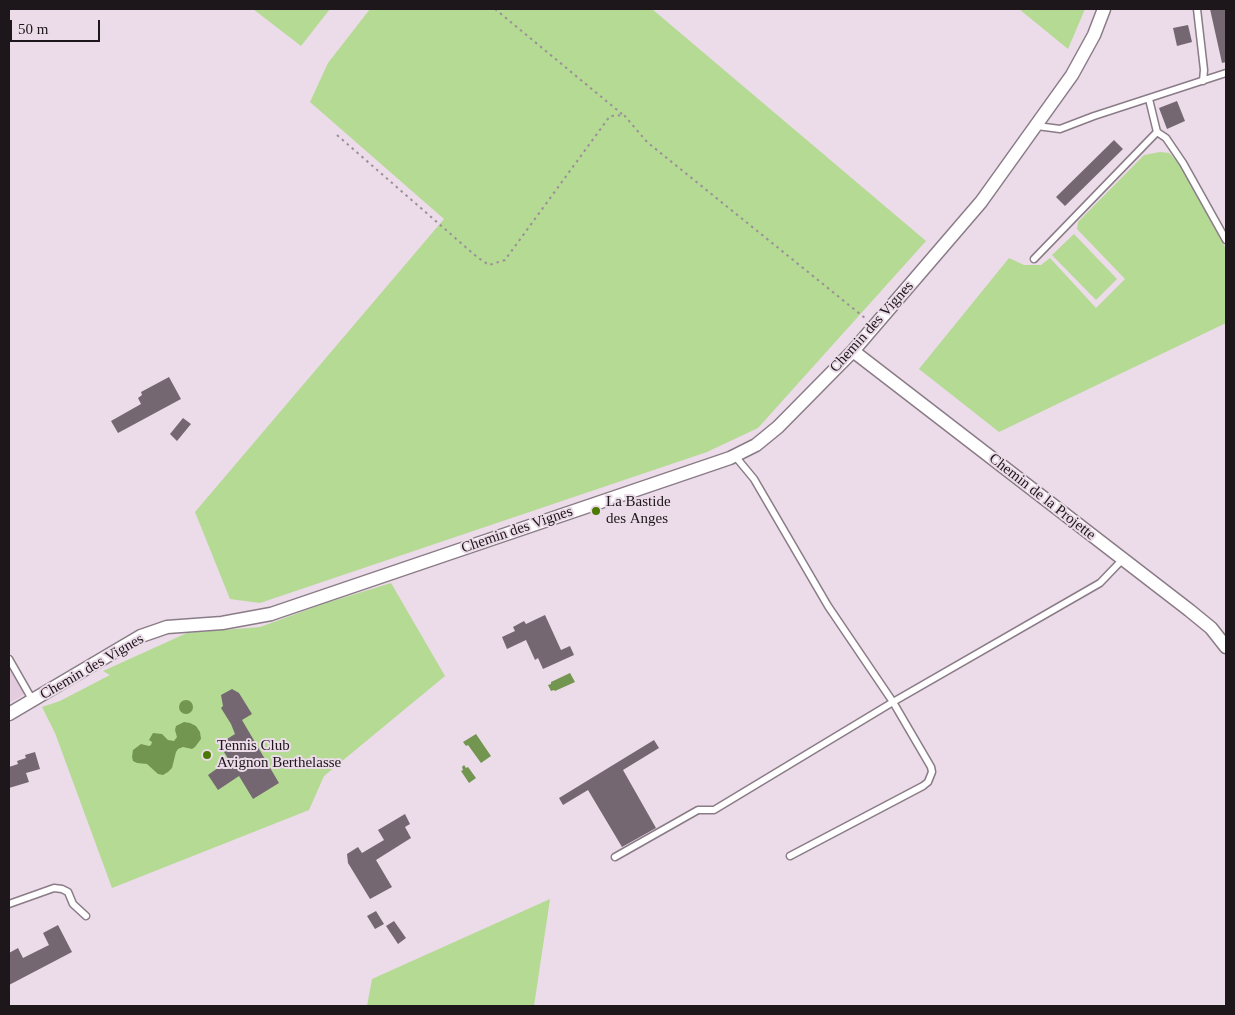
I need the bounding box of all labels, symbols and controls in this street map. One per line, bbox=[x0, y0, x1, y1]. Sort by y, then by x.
scale bar bbox=[12, 10, 102, 42]
text: 50 m bbox=[18, 21, 48, 37]
street label: Chemin des Vignes bbox=[826, 278, 918, 376]
street label: Chemin de la Projette bbox=[985, 450, 1099, 544]
place label: La Bastide des Anges bbox=[606, 493, 671, 528]
street label: Chemin des Vignes bbox=[459, 503, 575, 557]
marker: La Bastide des Anges bbox=[590, 505, 602, 517]
street label: Chemin des Vignes bbox=[37, 630, 147, 704]
place label: Tennis Club Avignon Berthelasse bbox=[217, 737, 341, 772]
marker: Tennis Club Avignon Berthelasse bbox=[201, 749, 213, 761]

